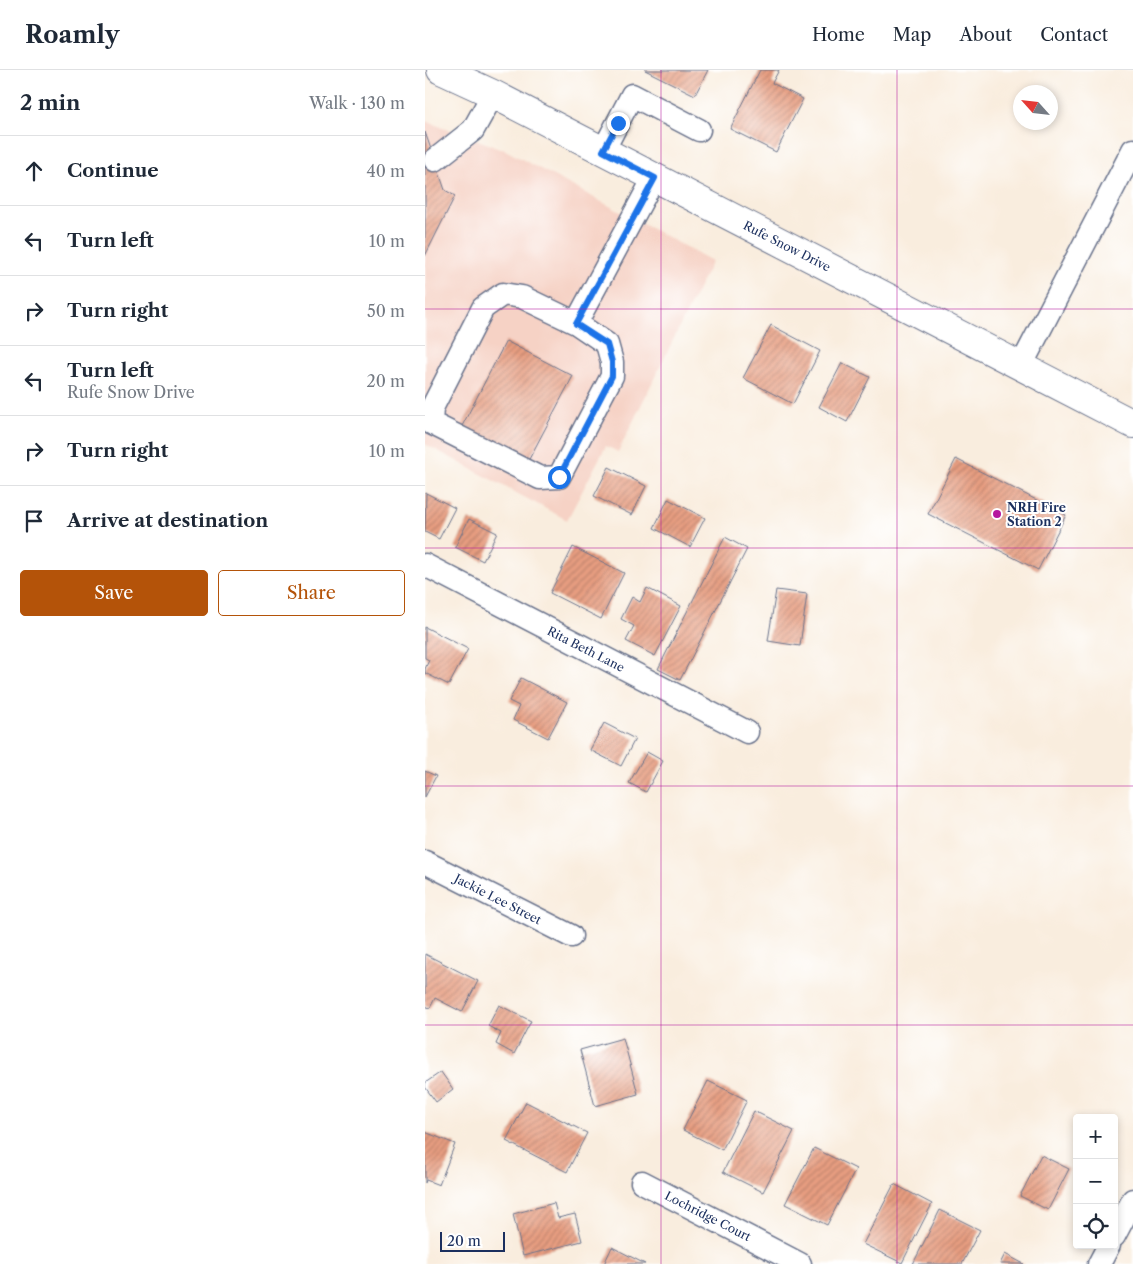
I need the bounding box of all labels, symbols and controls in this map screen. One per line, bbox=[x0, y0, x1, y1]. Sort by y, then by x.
text: Roamly bbox=[25, 20, 119, 49]
text: Home bbox=[812, 24, 865, 46]
text: Map bbox=[893, 24, 931, 46]
text: About bbox=[959, 24, 1012, 46]
text: Contact bbox=[1040, 24, 1108, 46]
north arrow bbox=[1013, 85, 1058, 130]
text: 2 min bbox=[20, 90, 80, 115]
text: Walk · 130 m bbox=[309, 93, 405, 113]
route end bbox=[607, 112, 630, 135]
icon: ahead bbox=[20, 157, 48, 185]
text: Continue bbox=[67, 159, 159, 182]
text: 40 m bbox=[366, 161, 405, 181]
street label: Rufe Snow Drive bbox=[741, 218, 833, 275]
icon: left bbox=[20, 227, 48, 255]
text: Turn left bbox=[67, 229, 154, 252]
text: 10 m bbox=[369, 231, 405, 251]
icon: right bbox=[20, 297, 48, 325]
text: Turn right bbox=[67, 299, 168, 322]
text: 50 m bbox=[367, 301, 405, 321]
text: Turn left bbox=[67, 359, 154, 382]
icon: left bbox=[20, 367, 48, 395]
text: 20 m bbox=[366, 371, 405, 391]
text: Rufe Snow Drive bbox=[67, 382, 195, 402]
icon: right bbox=[20, 437, 48, 465]
text: Turn right bbox=[67, 439, 168, 462]
text: 10 m bbox=[369, 441, 405, 461]
route start bbox=[548, 466, 571, 489]
place label: NRH Fire Station 2 bbox=[1007, 500, 1066, 529]
icon: arrive bbox=[20, 507, 48, 535]
marker: NRH Fire Station 2 bbox=[991, 508, 1003, 520]
text: Arrive at destination bbox=[67, 509, 268, 532]
button: Save bbox=[20, 570, 208, 616]
button: Share bbox=[218, 570, 405, 616]
street label: Rita Beth Lane bbox=[545, 623, 627, 675]
street label: Jackie Lee Street bbox=[450, 870, 545, 928]
map controls bbox=[1073, 1114, 1118, 1249]
button: + bbox=[1073, 1114, 1118, 1159]
button: − bbox=[1073, 1159, 1118, 1204]
street label: Lochridge Court bbox=[662, 1188, 754, 1244]
button: locate bbox=[1073, 1204, 1118, 1249]
scale bar bbox=[440, 1229, 505, 1252]
text: 20 m bbox=[447, 1232, 481, 1250]

